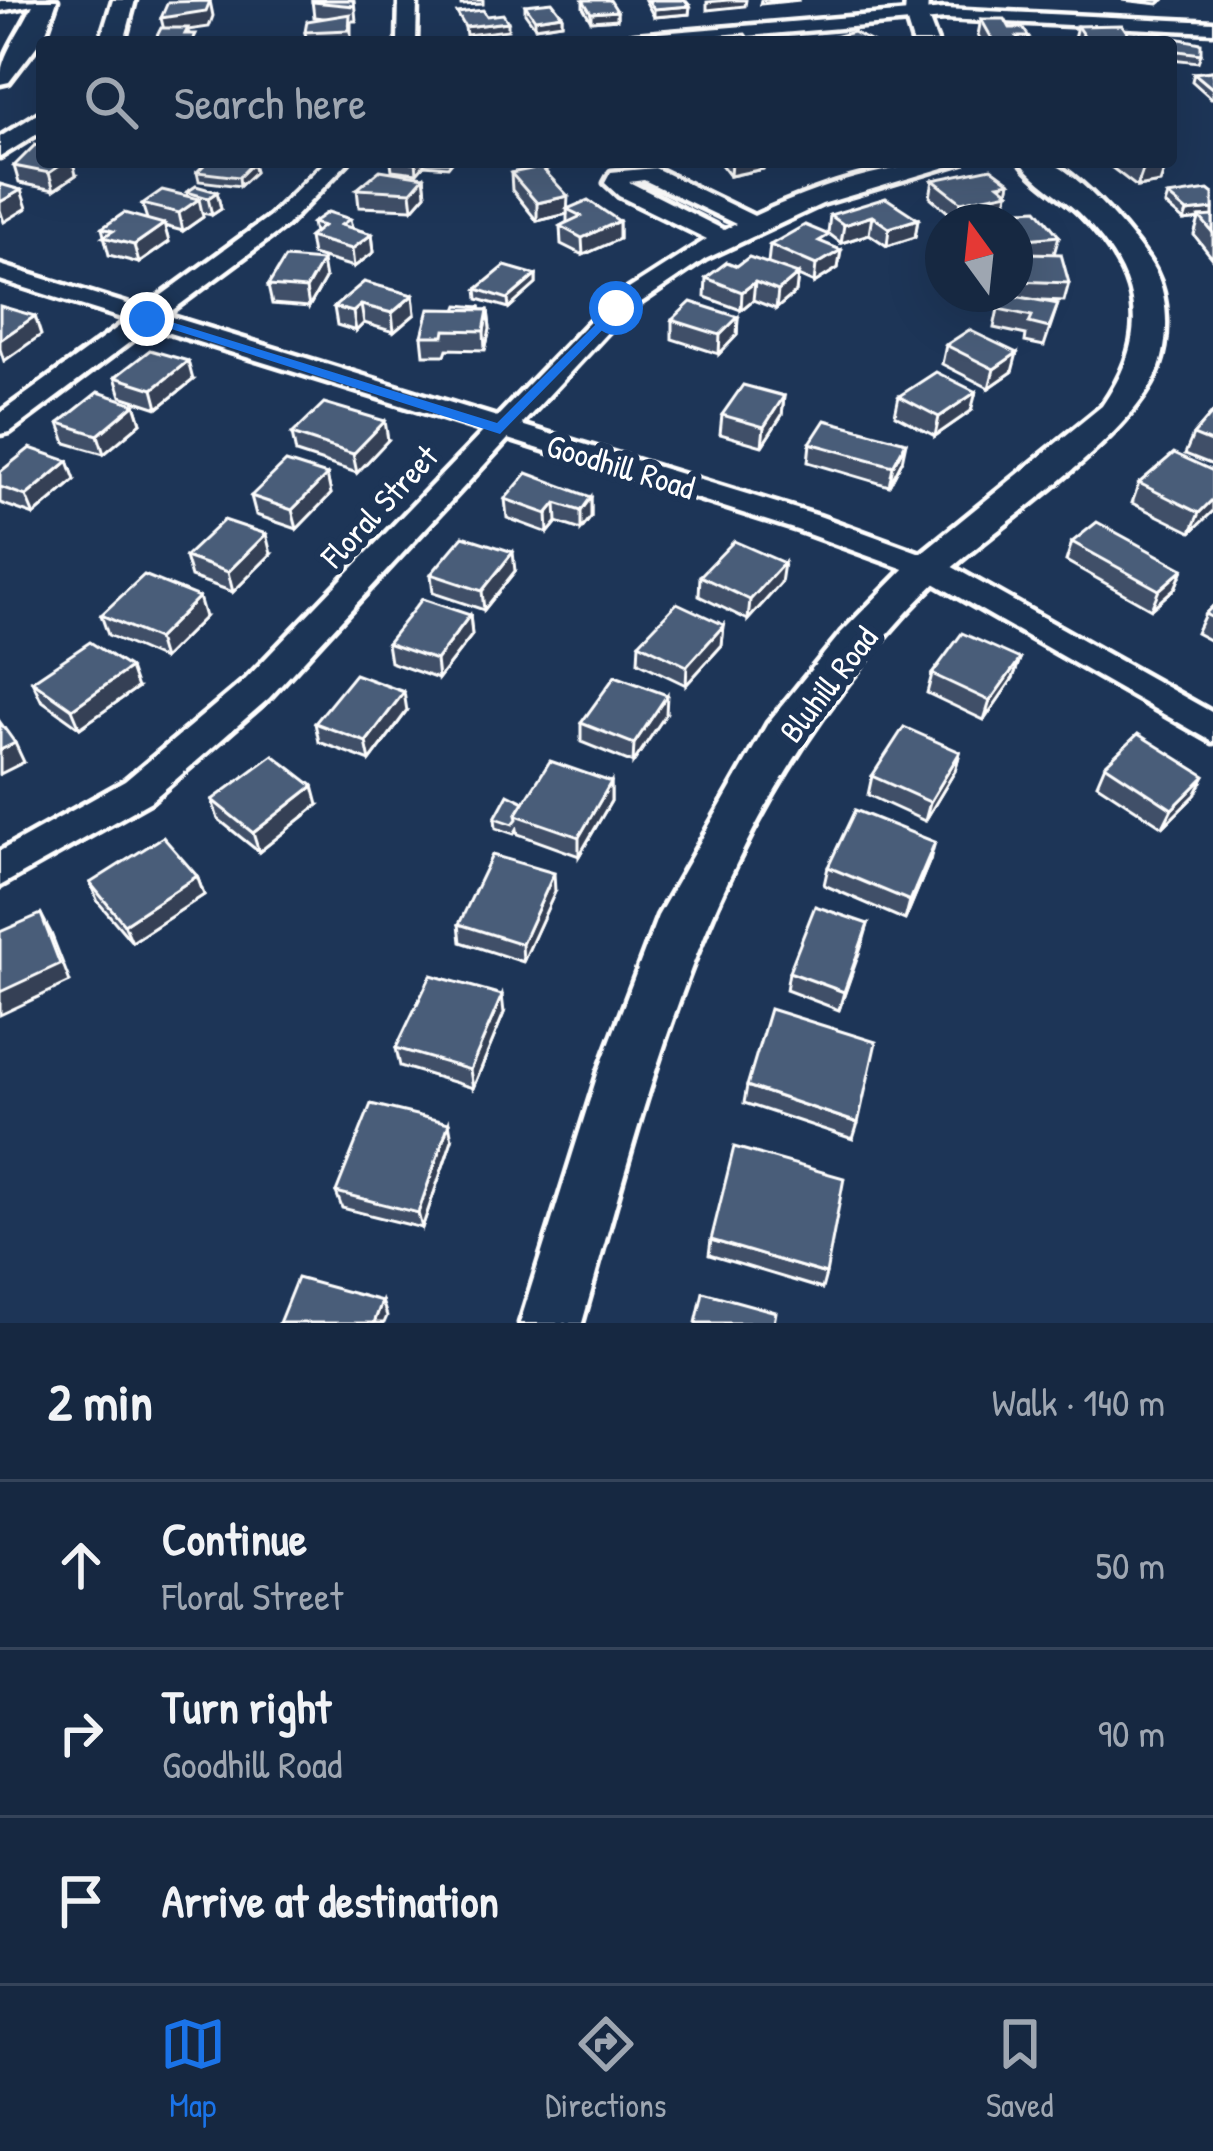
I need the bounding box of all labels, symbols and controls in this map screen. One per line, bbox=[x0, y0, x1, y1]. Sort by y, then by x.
search box bbox=[36, 36, 1177, 168]
icon: search bbox=[78, 69, 144, 135]
text: Search here bbox=[174, 72, 366, 133]
north arrow bbox=[925, 204, 1033, 312]
route start bbox=[589, 281, 643, 335]
route end bbox=[120, 292, 174, 346]
street label: Goodhill Road bbox=[542, 423, 700, 509]
street label: Floral Street bbox=[310, 434, 448, 578]
street label: Bluhill Road bbox=[769, 617, 887, 751]
text: 2 min bbox=[48, 1367, 153, 1436]
text: Walk · 140 m bbox=[992, 1375, 1165, 1428]
text: Continue bbox=[162, 1508, 307, 1569]
icon: ahead bbox=[48, 1532, 114, 1598]
text: 50 m bbox=[1096, 1538, 1165, 1591]
text: Floral Street bbox=[162, 1569, 343, 1622]
text: Turn right bbox=[162, 1676, 331, 1737]
icon: right bbox=[48, 1700, 114, 1766]
text: 90 m bbox=[1098, 1706, 1165, 1759]
text: Goodhill Road bbox=[162, 1737, 342, 1790]
icon: arrive bbox=[48, 1868, 114, 1934]
text: Arrive at destination bbox=[162, 1870, 499, 1931]
tab: Map bbox=[160, 2011, 226, 2127]
tab: Directions bbox=[545, 2011, 667, 2127]
tab: Saved bbox=[986, 2011, 1053, 2127]

